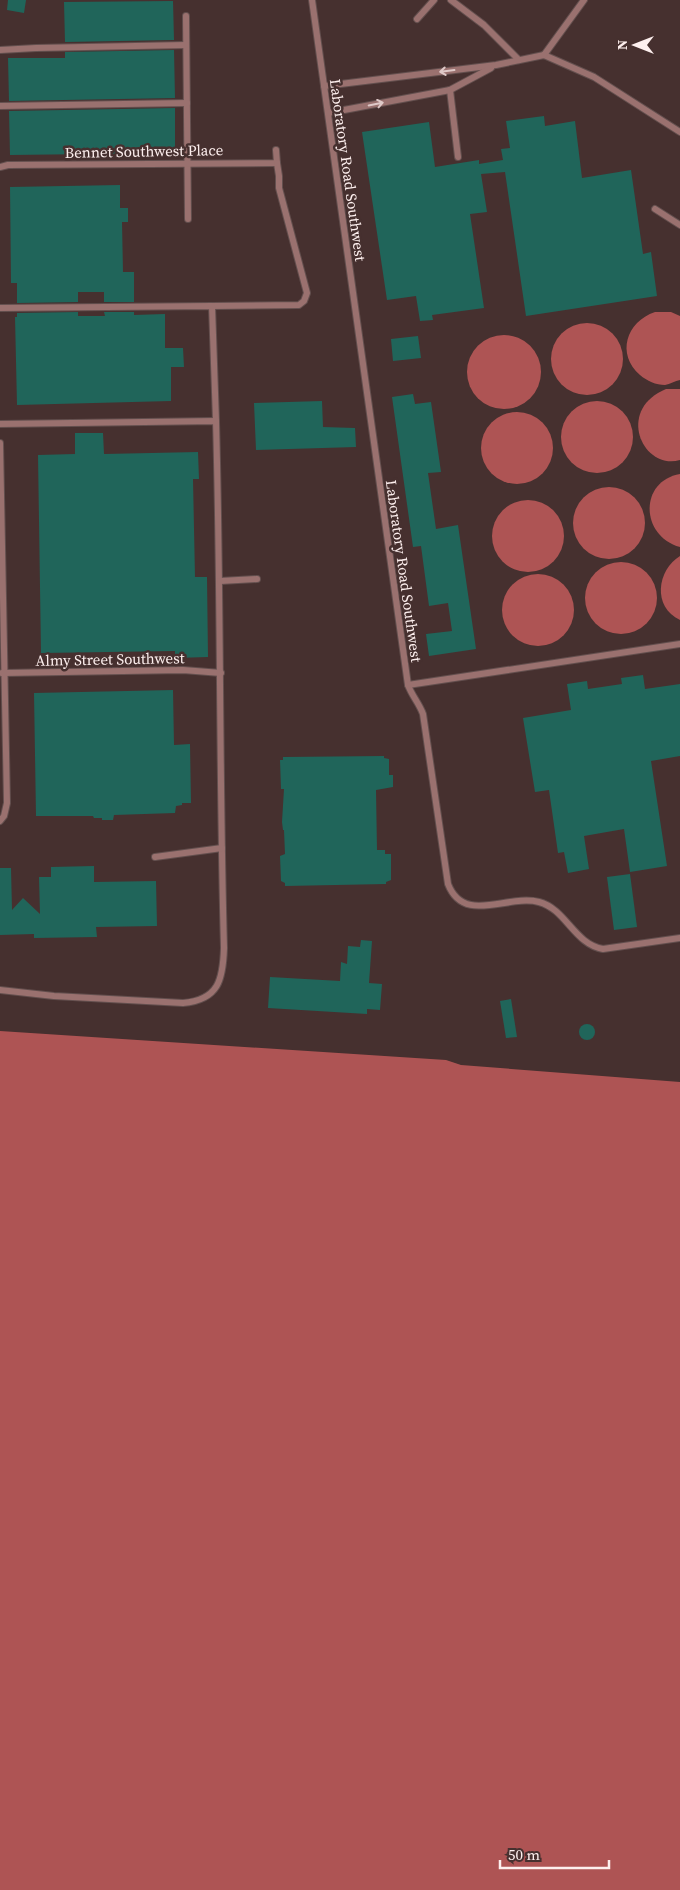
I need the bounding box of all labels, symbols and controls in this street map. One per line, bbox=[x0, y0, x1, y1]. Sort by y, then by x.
north arrow bbox=[610, 20, 660, 70]
text: N bbox=[612, 40, 632, 50]
one-way arrow bbox=[440, 66, 456, 76]
street label: Laboratory Road Southwest bbox=[325, 78, 371, 263]
one-way arrow bbox=[368, 99, 384, 109]
street label: Bennet Southwest Place bbox=[64, 139, 224, 163]
street label: Laboratory Road Southwest bbox=[381, 479, 427, 664]
street label: Almy Street Southwest bbox=[35, 647, 185, 671]
scale bar bbox=[500, 1838, 609, 1870]
text: 50 m bbox=[508, 1844, 540, 1865]

